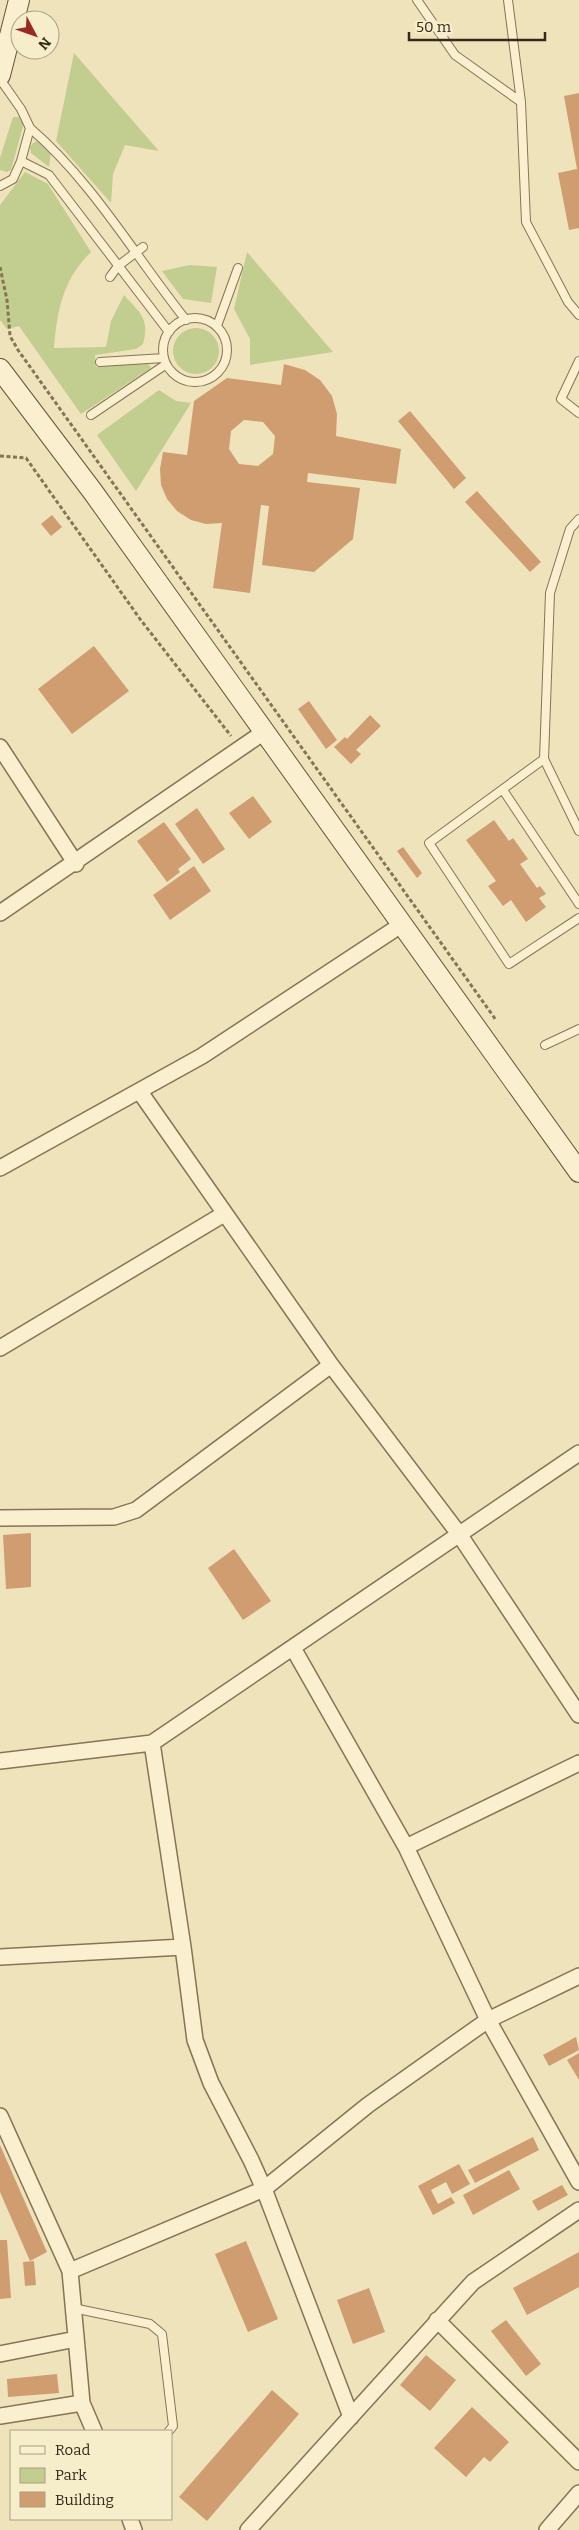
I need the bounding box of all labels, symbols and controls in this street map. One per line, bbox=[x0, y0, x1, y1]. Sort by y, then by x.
north arrow bbox=[10, 10, 60, 60]
scale bar bbox=[409, 10, 545, 42]
text: 50 m bbox=[416, 18, 452, 36]
text: N bbox=[34, 34, 54, 53]
legend bbox=[10, 2430, 172, 2520]
text: Road bbox=[55, 2441, 90, 2459]
text: Park bbox=[55, 2466, 87, 2484]
text: Building bbox=[55, 2491, 114, 2509]

